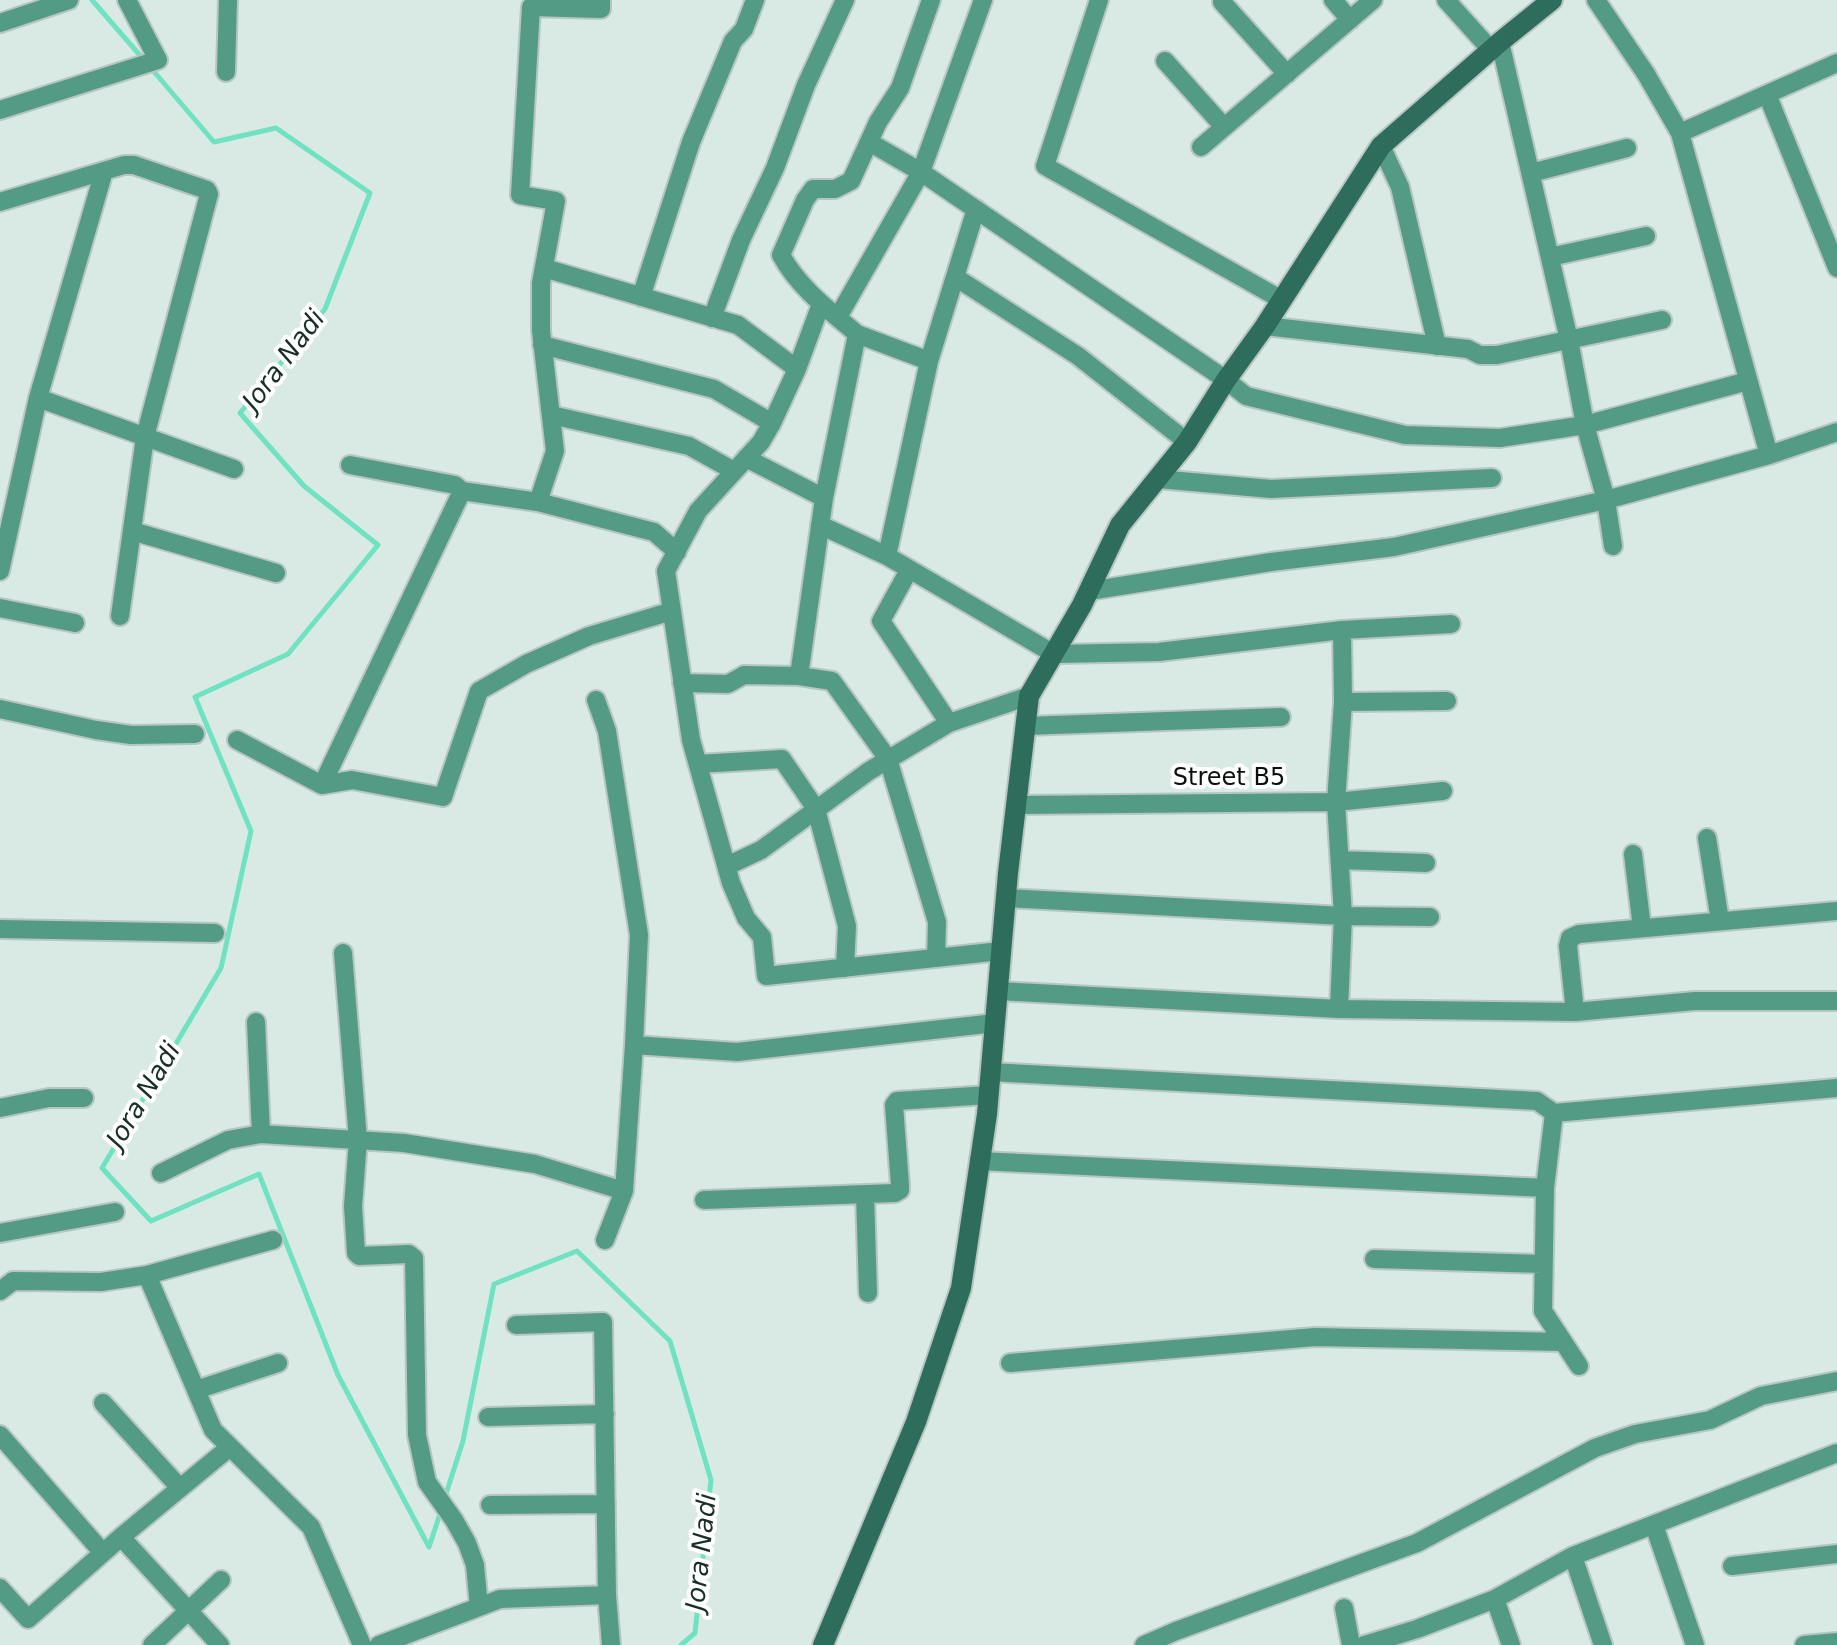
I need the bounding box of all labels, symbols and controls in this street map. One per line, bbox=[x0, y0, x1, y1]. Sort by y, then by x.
water label: Jora Nadi bbox=[237, 305, 333, 417]
street label: Street B5 bbox=[1173, 765, 1285, 793]
water label: Jora Nadi bbox=[101, 1038, 189, 1154]
water label: Jora Nadi bbox=[681, 1492, 725, 1612]

